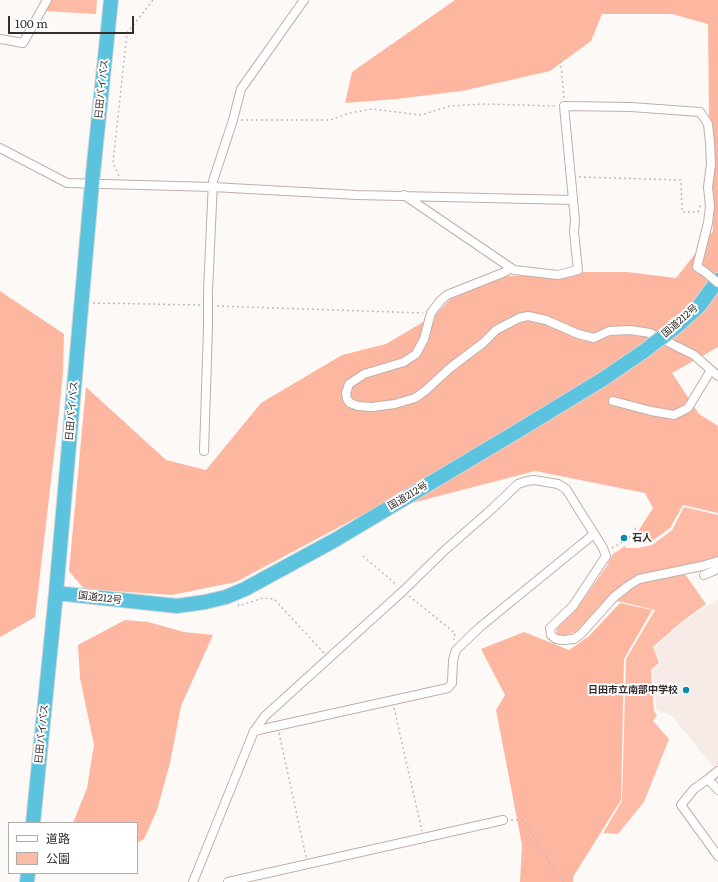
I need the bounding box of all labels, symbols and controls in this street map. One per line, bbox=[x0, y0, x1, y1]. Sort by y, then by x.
scale bar bbox=[10, 8, 136, 34]
text: 100 m bbox=[15, 14, 48, 32]
street label: 日田バイパス bbox=[93, 59, 111, 119]
street label: 国道212号 bbox=[659, 302, 701, 340]
street label: 日田バイパス bbox=[63, 381, 81, 441]
street label: 国道212号 bbox=[386, 479, 430, 513]
place label: 石人 bbox=[632, 532, 652, 544]
marker: 石人 bbox=[619, 533, 629, 543]
street label: 国道212号 bbox=[77, 589, 123, 607]
place label: 日田市立南部中学校 bbox=[588, 684, 678, 696]
marker: 日田市立南部中学校 bbox=[681, 685, 691, 695]
street label: 日田バイパス bbox=[33, 704, 51, 764]
legend bbox=[8, 822, 138, 874]
text: 道路 bbox=[46, 829, 70, 847]
text: 公園 bbox=[46, 849, 70, 867]

